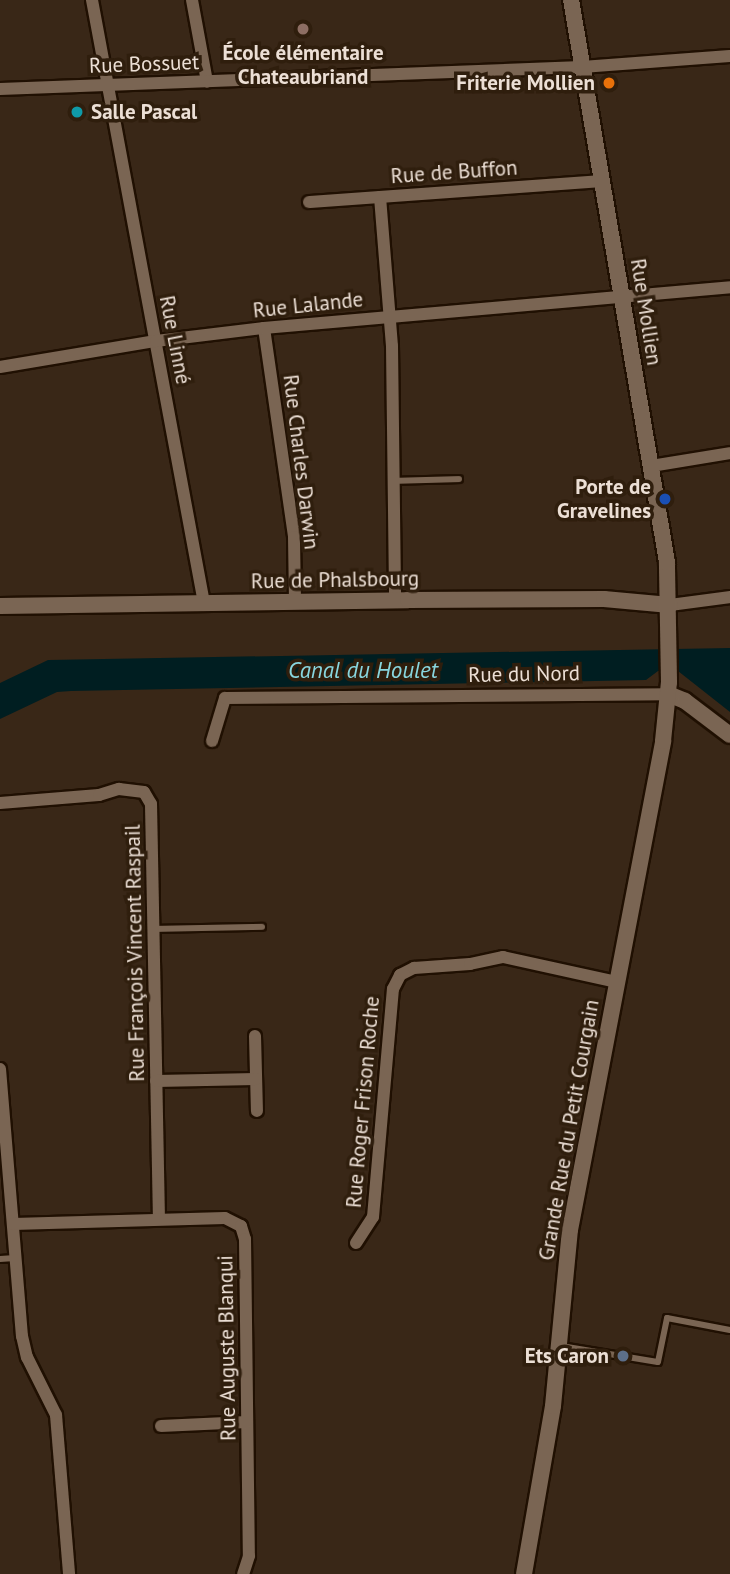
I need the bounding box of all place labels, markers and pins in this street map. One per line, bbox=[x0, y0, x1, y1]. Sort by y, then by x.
marker: École élémentaire Chateaubriand bbox=[295, 21, 311, 37]
place label: École élémentaire Chateaubriand bbox=[222, 40, 384, 90]
place label: Friterie Mollien bbox=[456, 70, 595, 96]
marker: Friterie Mollien bbox=[601, 75, 617, 91]
place label: Salle Pascal bbox=[91, 99, 197, 125]
marker: Salle Pascal bbox=[69, 104, 85, 120]
place label: Porte de Gravelines bbox=[557, 474, 651, 524]
marker: Porte de Gravelines bbox=[657, 491, 673, 507]
place label: Ets Caron bbox=[525, 1343, 609, 1369]
marker: Ets Caron bbox=[615, 1348, 631, 1364]

